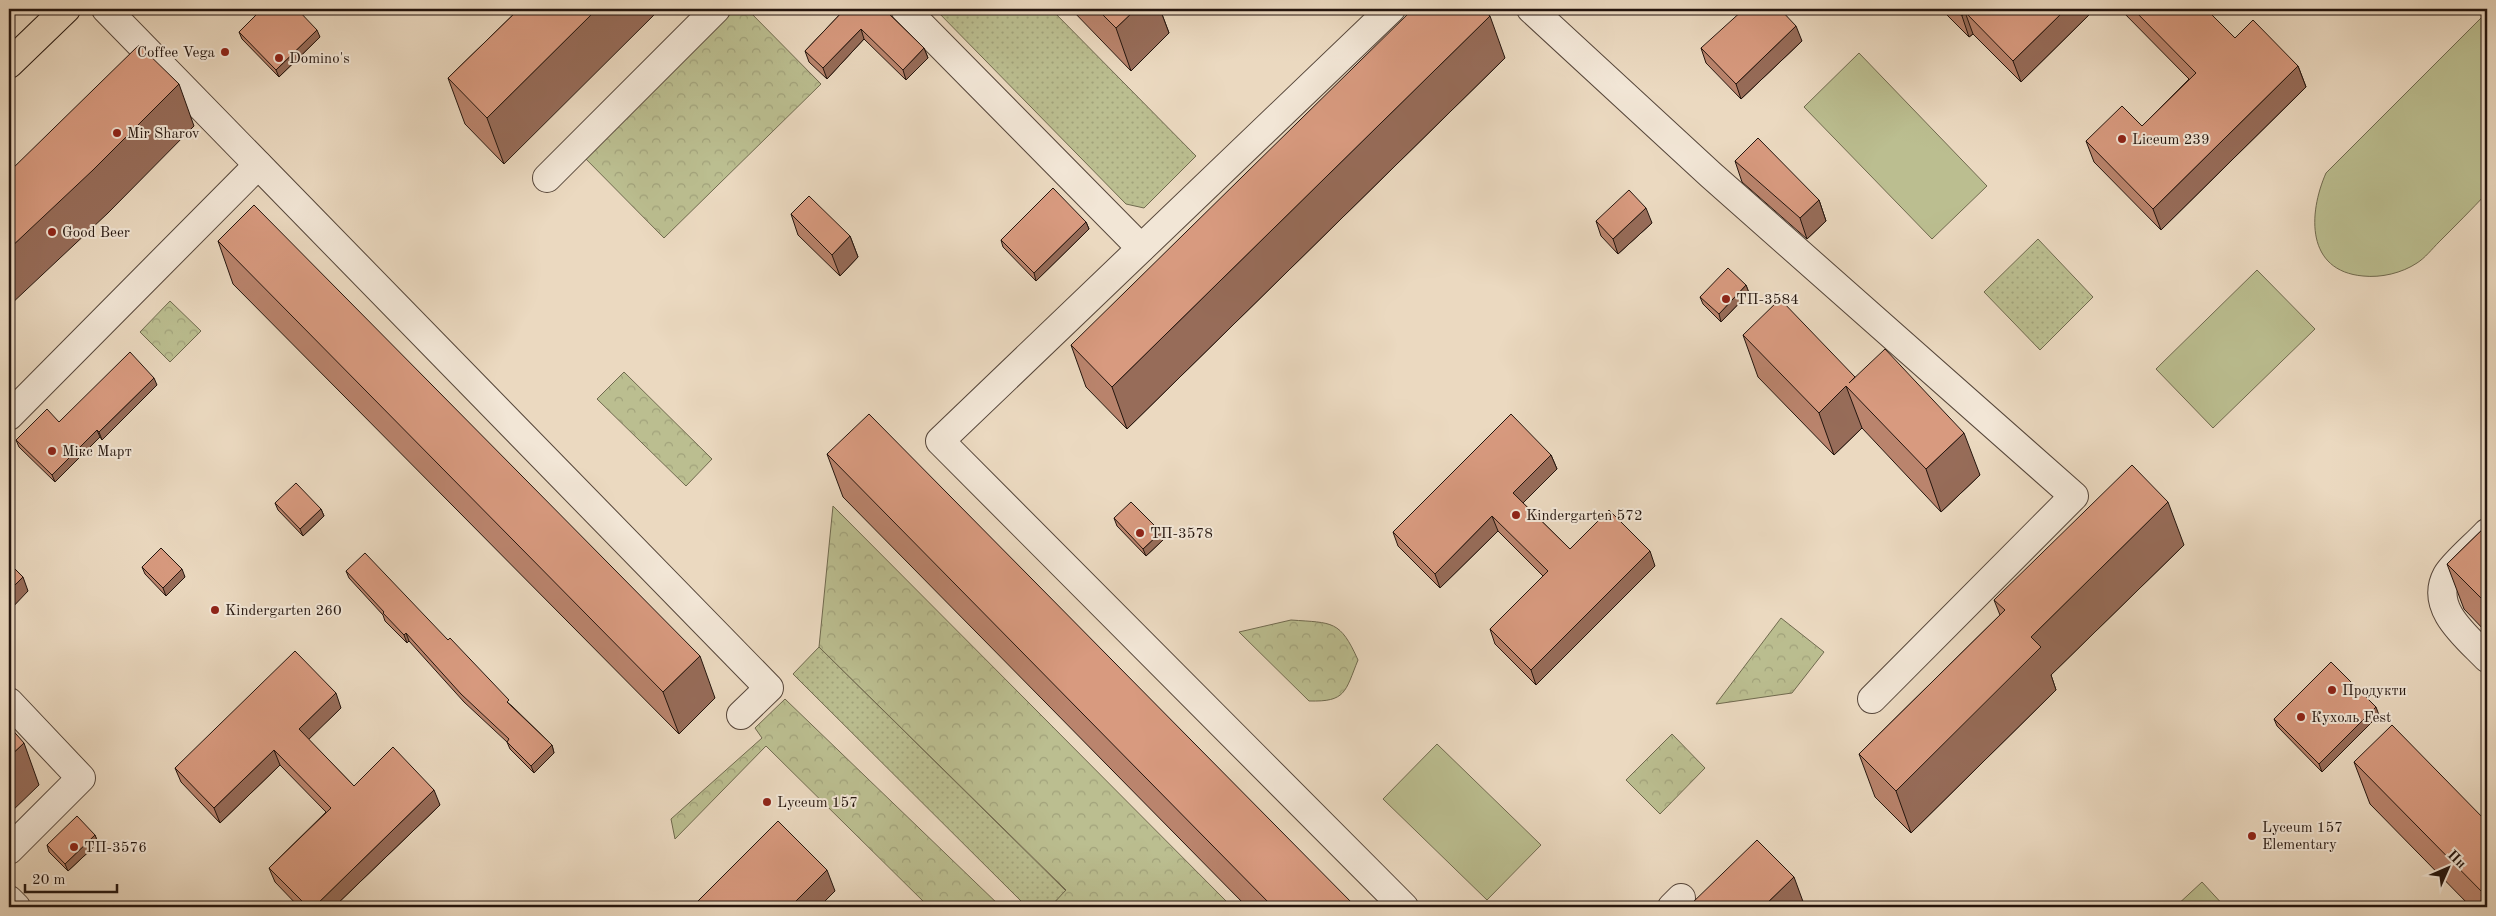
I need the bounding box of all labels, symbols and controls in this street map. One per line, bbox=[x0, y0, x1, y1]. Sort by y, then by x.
place label: Coffee Vega bbox=[137, 46, 216, 61]
marker: Coffee Vega bbox=[219, 46, 231, 58]
marker: Domino's bbox=[273, 52, 285, 64]
place label: Domino's bbox=[289, 52, 350, 67]
marker: Mir Sharov bbox=[111, 127, 123, 139]
place label: Mir Sharov bbox=[127, 127, 200, 142]
marker: Liceum 239 bbox=[2116, 133, 2128, 145]
place label: Liceum 239 bbox=[2132, 133, 2210, 148]
marker: Good Beer bbox=[46, 226, 58, 238]
place label: Good Beer bbox=[62, 226, 130, 241]
marker: ТП-3584 bbox=[1720, 293, 1732, 305]
place label: ТП-3584 bbox=[1736, 293, 1799, 308]
marker: Мікс Март bbox=[46, 445, 58, 457]
place label: Мікс Март bbox=[62, 445, 132, 460]
marker: Kindergarten 572 bbox=[1510, 509, 1522, 521]
place label: Kindergarten 572 bbox=[1526, 509, 1643, 524]
marker: ТП-3578 bbox=[1134, 527, 1146, 539]
place label: ТП-3578 bbox=[1150, 527, 1213, 542]
marker: Kindergarten 260 bbox=[209, 604, 221, 616]
place label: Kindergarten 260 bbox=[225, 604, 342, 619]
marker: Продукти bbox=[2326, 684, 2338, 696]
place label: Продукти bbox=[2342, 684, 2407, 699]
marker: Кухоль Fest bbox=[2295, 711, 2307, 723]
place label: Кухоль Fest bbox=[2311, 711, 2391, 726]
marker: Lyceum 157 bbox=[761, 796, 773, 808]
place label: Lyceum 157 bbox=[777, 796, 858, 811]
place label: Lyceum 157 Elementary bbox=[2262, 821, 2343, 853]
marker: Lyceum 157 Elementary bbox=[2246, 830, 2258, 842]
marker: ТП-3576 bbox=[68, 841, 80, 853]
place label: ТП-3576 bbox=[84, 841, 147, 856]
north arrow bbox=[2424, 844, 2474, 894]
text: Пн bbox=[2445, 848, 2468, 871]
scale bar bbox=[25, 861, 118, 893]
text: 20 m bbox=[32, 873, 66, 888]

